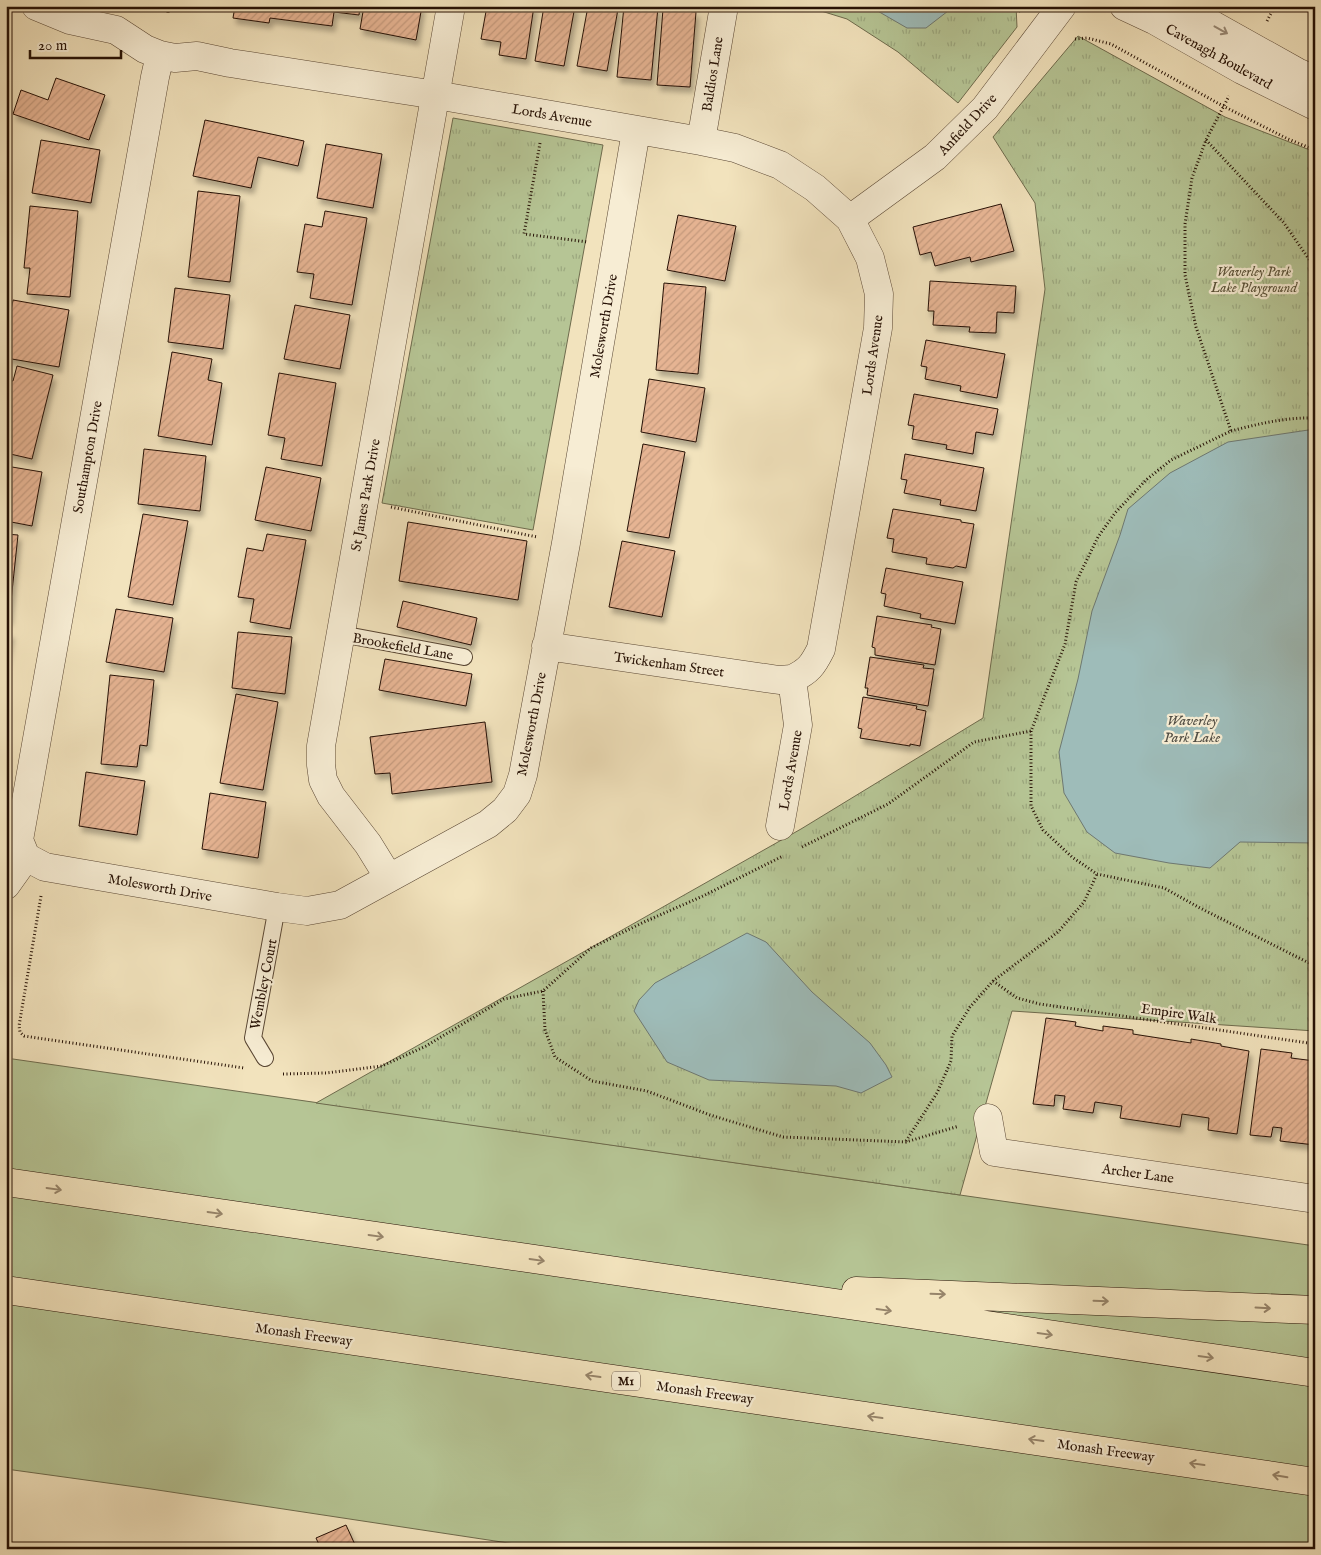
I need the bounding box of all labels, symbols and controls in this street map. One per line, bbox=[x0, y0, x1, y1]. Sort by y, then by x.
street label: Cavenagh Boulevard bbox=[1162, 20, 1275, 94]
one-way arrow bbox=[1214, 25, 1229, 35]
scale bar bbox=[30, 28, 121, 60]
street label: Baldios Lane bbox=[698, 35, 728, 113]
text: 20 m bbox=[38, 36, 68, 55]
street label: Anfield Drive bbox=[934, 89, 1001, 160]
street label: Lords Avenue bbox=[510, 100, 594, 132]
park label: Waverley Park Lake Playground bbox=[1210, 263, 1298, 298]
street label: Molesworth Drive bbox=[586, 272, 622, 380]
street label: Lords Avenue bbox=[858, 313, 888, 396]
street label: Southampton Drive bbox=[69, 399, 107, 515]
street label: St James Park Drive bbox=[347, 437, 385, 553]
street label: Brookefield Lane bbox=[351, 629, 455, 665]
street label: Twickenham Street bbox=[612, 648, 725, 682]
street label: Molesworth Drive bbox=[513, 670, 551, 778]
water label: Waverley Park Lake bbox=[1164, 711, 1220, 747]
street label: Lords Avenue bbox=[775, 728, 807, 812]
street label: Molesworth Drive bbox=[106, 870, 214, 906]
street label: Wembley Court bbox=[246, 937, 282, 1031]
street label: Empire Walk bbox=[1140, 1000, 1218, 1028]
street label: Archer Lane bbox=[1100, 1160, 1176, 1188]
one-way arrow bbox=[46, 1185, 62, 1195]
one-way arrow bbox=[207, 1208, 223, 1218]
one-way arrow bbox=[368, 1232, 384, 1242]
one-way arrow bbox=[529, 1255, 545, 1265]
one-way arrow bbox=[930, 1289, 946, 1299]
one-way arrow bbox=[1092, 1296, 1108, 1306]
one-way arrow bbox=[1254, 1303, 1271, 1313]
one-way arrow bbox=[876, 1306, 892, 1316]
street label: Monash Freeway bbox=[254, 1319, 354, 1351]
one-way arrow bbox=[1037, 1329, 1053, 1339]
one-way arrow bbox=[1197, 1352, 1213, 1362]
one-way arrow bbox=[586, 1371, 602, 1381]
road number: M1 bbox=[612, 1372, 640, 1390]
street label: Monash Freeway bbox=[655, 1377, 755, 1409]
one-way arrow bbox=[868, 1412, 884, 1422]
one-way arrow bbox=[1029, 1435, 1045, 1445]
street label: Monash Freeway bbox=[1056, 1435, 1156, 1467]
one-way arrow bbox=[1189, 1458, 1205, 1468]
one-way arrow bbox=[1272, 1471, 1288, 1481]

